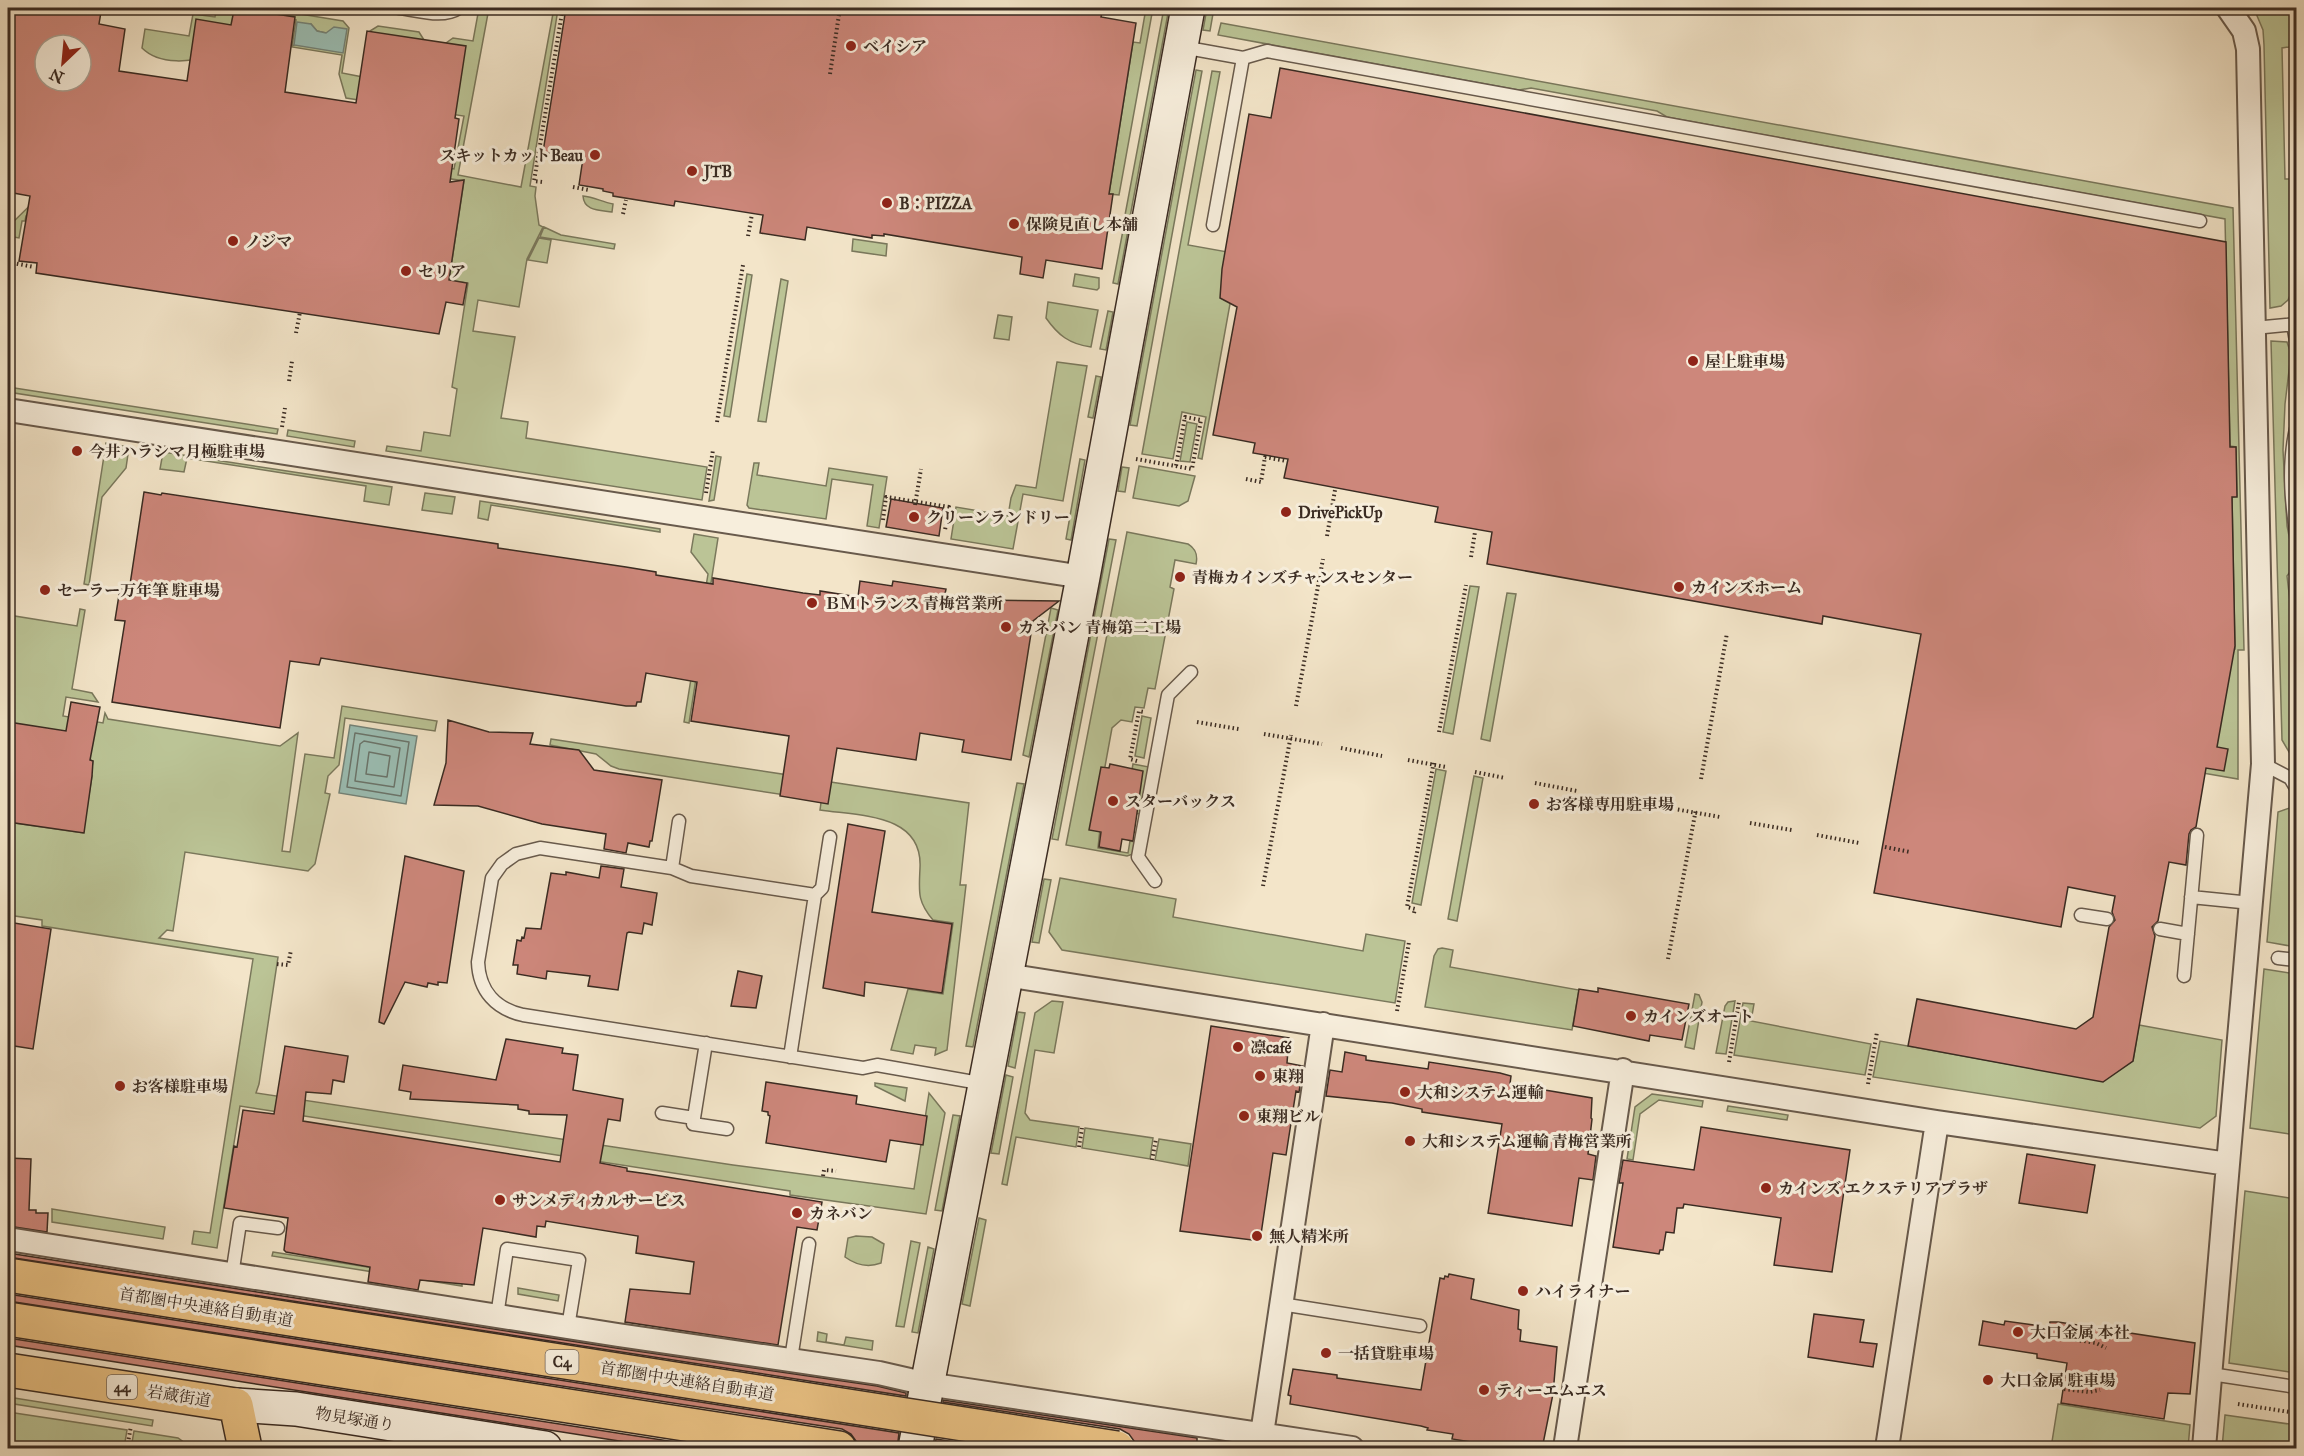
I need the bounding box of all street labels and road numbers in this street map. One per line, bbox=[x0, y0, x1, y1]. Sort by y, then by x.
street label: 首都圏中央連絡自動車道 bbox=[118, 1284, 294, 1330]
road number: C4 bbox=[546, 1350, 578, 1374]
street label: 首都圏中央連絡自動車道 bbox=[599, 1358, 775, 1404]
road number: 44 bbox=[107, 1375, 137, 1399]
street label: 岩蔵街道 bbox=[146, 1382, 212, 1410]
street label: 物見塚通り bbox=[314, 1403, 396, 1435]

